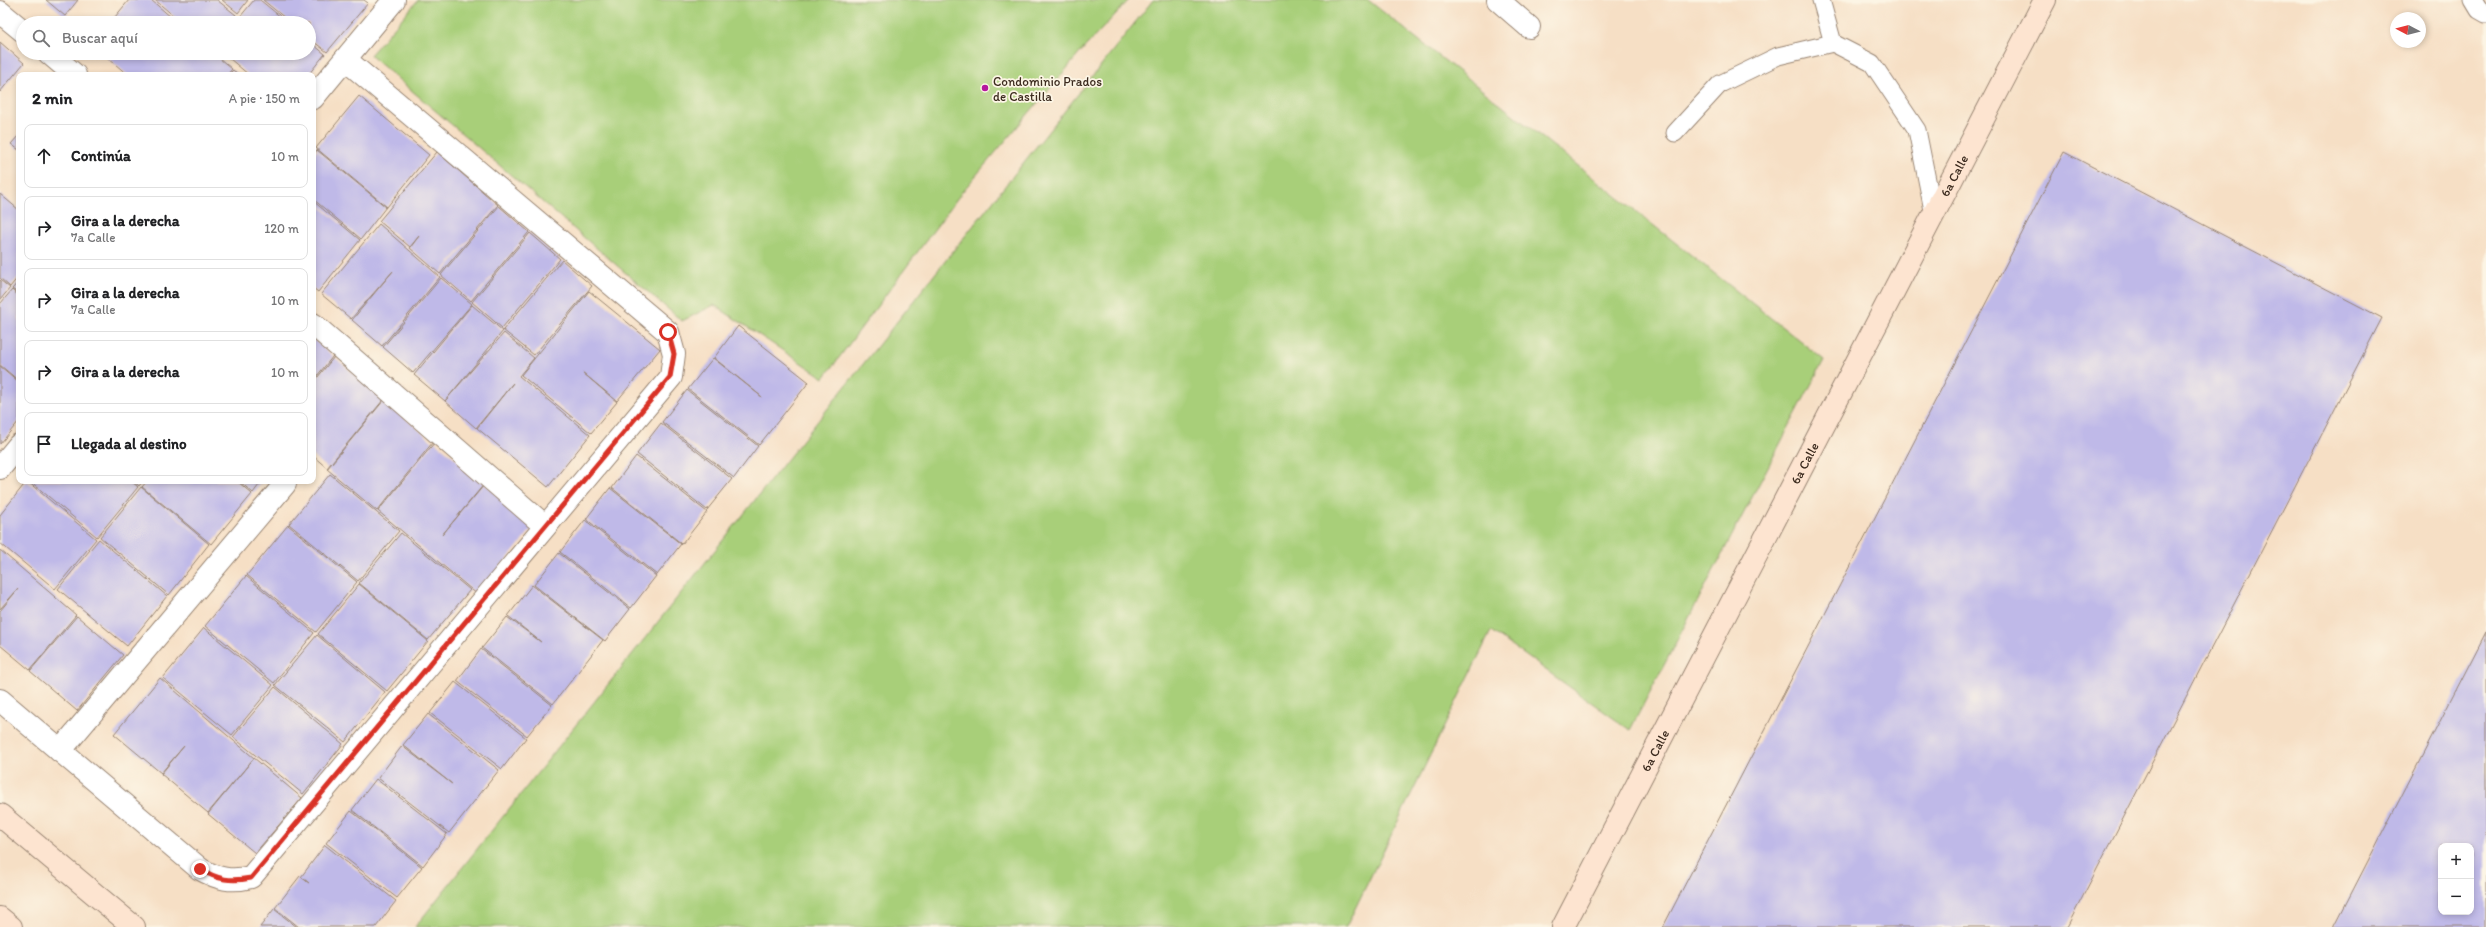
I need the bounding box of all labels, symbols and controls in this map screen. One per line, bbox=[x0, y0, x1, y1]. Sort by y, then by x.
north arrow bbox=[2390, 12, 2426, 48]
search box bbox=[16, 16, 316, 60]
icon: search bbox=[30, 27, 52, 49]
text: Buscar aquí bbox=[62, 29, 138, 47]
place label: Condominio Prados de Castilla bbox=[993, 74, 1102, 104]
marker: Condominio Prados de Castilla bbox=[980, 83, 990, 93]
text: 2 min bbox=[32, 88, 72, 108]
text: A pie · 150 m bbox=[229, 91, 300, 106]
icon: ahead bbox=[33, 145, 55, 167]
text: Continúa bbox=[71, 147, 131, 165]
text: 10 m bbox=[271, 149, 299, 164]
street label: 6a Calle bbox=[1937, 152, 1971, 199]
text: Gira a la derecha bbox=[71, 212, 180, 230]
icon: right bbox=[33, 217, 55, 239]
text: 120 m bbox=[264, 221, 299, 236]
text: 7a Calle bbox=[71, 230, 116, 245]
text: Gira a la derecha bbox=[71, 284, 180, 302]
icon: right bbox=[33, 289, 55, 311]
text: 10 m bbox=[271, 293, 299, 308]
text: 7a Calle bbox=[71, 302, 116, 317]
route start bbox=[659, 323, 677, 341]
icon: right bbox=[33, 361, 55, 383]
text: Gira a la derecha bbox=[71, 363, 180, 381]
text: 10 m bbox=[271, 365, 299, 380]
icon: arrive bbox=[33, 433, 55, 455]
text: Llegada al destino bbox=[71, 435, 187, 453]
street label: 6a Calle bbox=[1787, 440, 1821, 486]
street label: 6a Calle bbox=[1638, 727, 1672, 774]
map controls bbox=[2438, 843, 2474, 915]
button: + bbox=[2438, 843, 2474, 879]
route end bbox=[191, 860, 209, 878]
button: − bbox=[2438, 879, 2474, 915]

